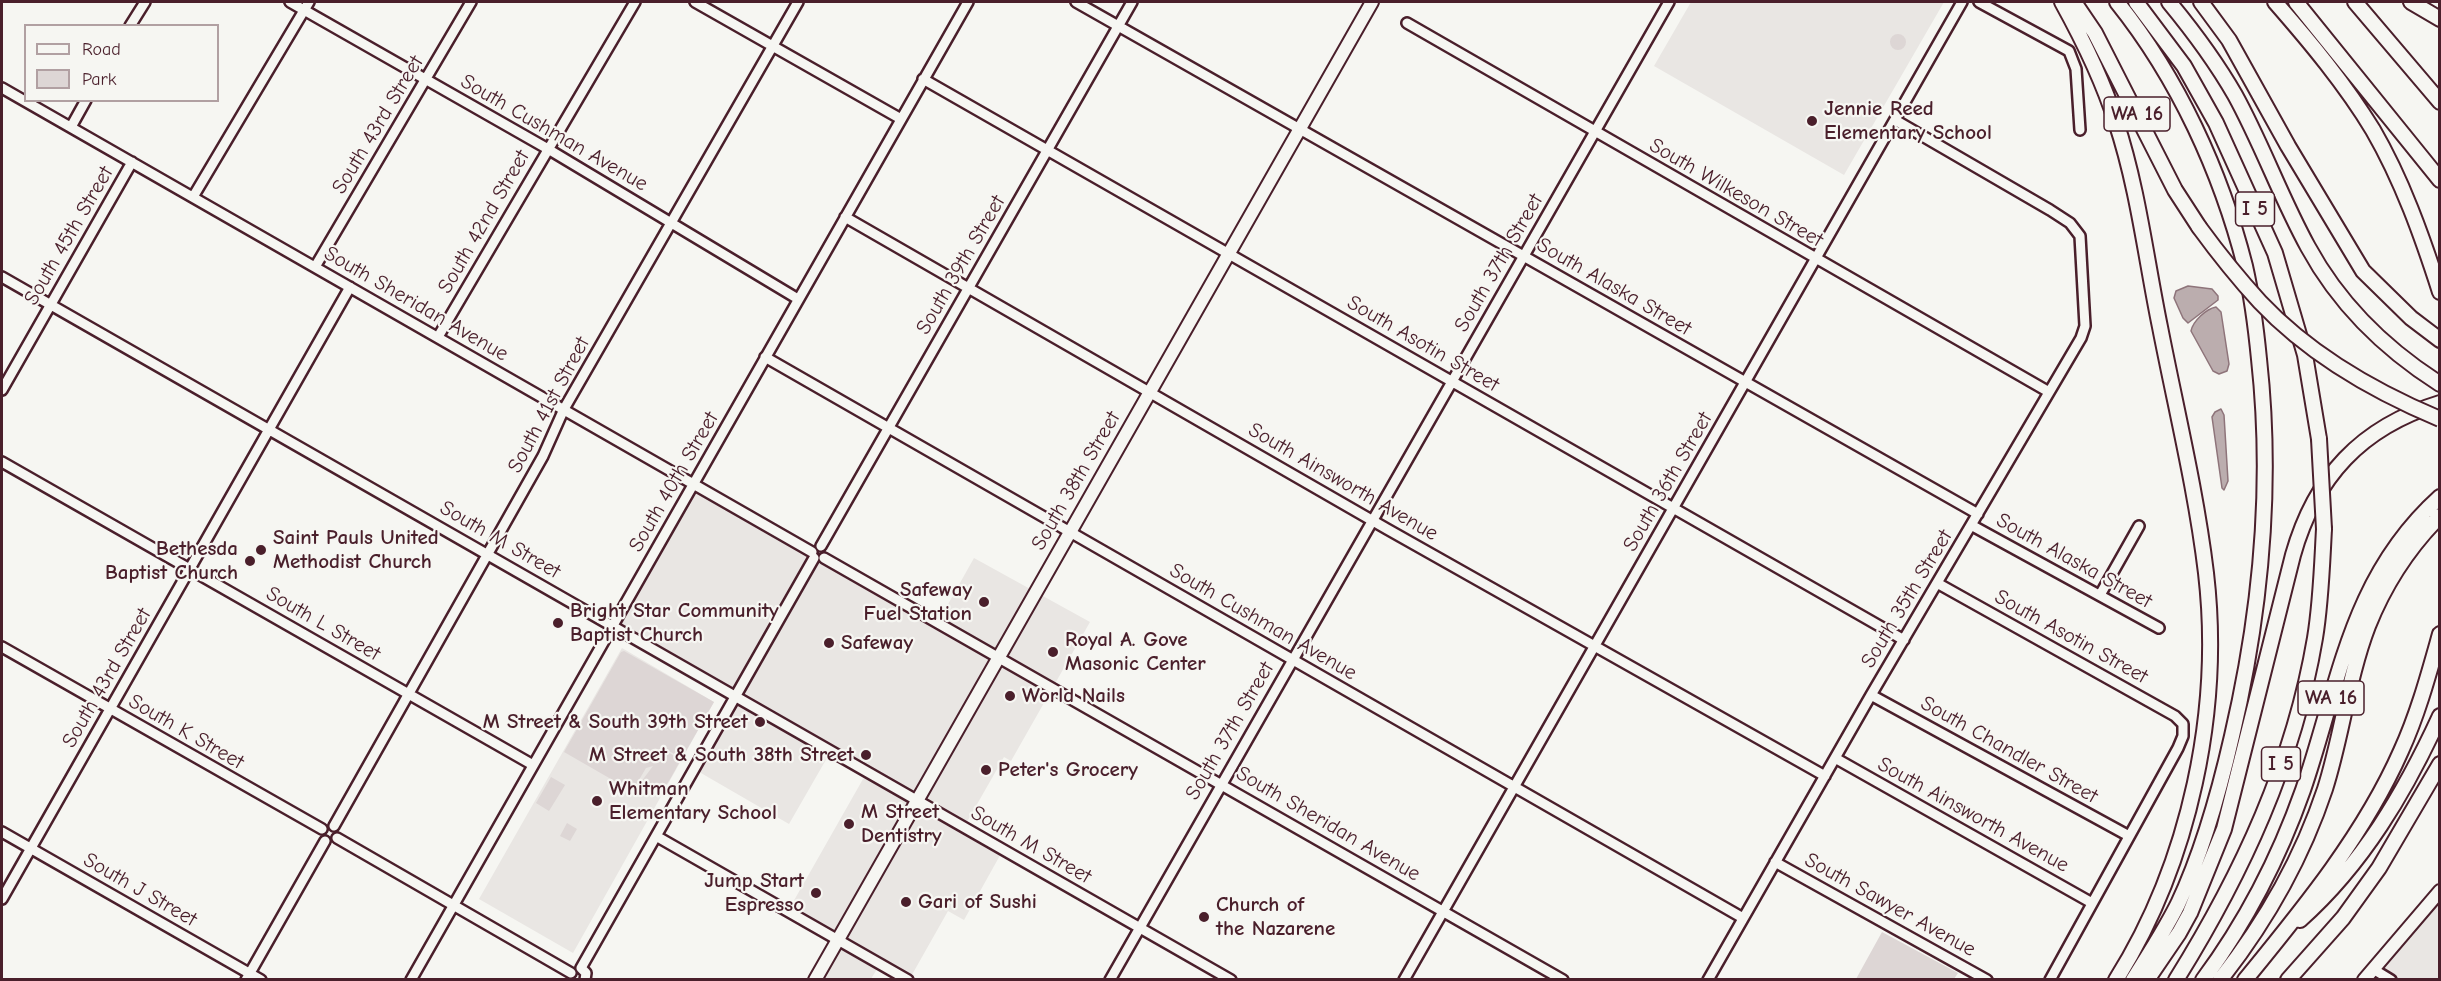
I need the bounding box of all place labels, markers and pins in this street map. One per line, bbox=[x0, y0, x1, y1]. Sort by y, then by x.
place label: Jennie Reed Elementary School bbox=[1824, 96, 1992, 146]
marker: Jennie Reed Elementary School bbox=[1805, 114, 1819, 128]
place label: Saint Pauls United Methodist Church bbox=[273, 525, 439, 575]
place label: Bethesda Baptist Church bbox=[105, 536, 238, 586]
marker: Saint Pauls United Methodist Church bbox=[254, 543, 268, 557]
marker: Bethesda Baptist Church bbox=[243, 554, 257, 568]
place label: Safeway Fuel Station bbox=[863, 577, 972, 627]
marker: Safeway Fuel Station bbox=[977, 595, 991, 609]
place label: Bright Star Community Baptist Church bbox=[570, 598, 779, 648]
marker: Bright Star Community Baptist Church bbox=[551, 616, 565, 630]
place label: Royal A. Gove Masonic Center bbox=[1065, 627, 1206, 677]
place label: Safeway bbox=[841, 630, 913, 656]
marker: Safeway bbox=[822, 636, 836, 650]
marker: Royal A. Gove Masonic Center bbox=[1046, 645, 1060, 659]
place label: World Nails bbox=[1022, 683, 1125, 709]
marker: World Nails bbox=[1003, 689, 1017, 703]
place label: M Street & South 39th Street bbox=[483, 709, 748, 735]
marker: M Street & South 39th Street bbox=[753, 715, 767, 729]
place label: M Street & South 38th Street bbox=[589, 742, 854, 768]
marker: M Street & South 38th Street bbox=[859, 748, 873, 762]
place label: Peter's Grocery bbox=[998, 757, 1138, 783]
marker: Peter's Grocery bbox=[979, 763, 993, 777]
place label: Whitman Elementary School bbox=[609, 776, 777, 826]
marker: Whitman Elementary School bbox=[590, 794, 604, 808]
place label: M Street Dentistry bbox=[861, 799, 942, 849]
marker: M Street Dentistry bbox=[842, 817, 856, 831]
place label: Jump Start Espresso bbox=[704, 868, 804, 918]
marker: Jump Start Espresso bbox=[809, 886, 823, 900]
place label: Gari of Sushi bbox=[918, 889, 1037, 915]
place label: Church of the Nazarene bbox=[1216, 892, 1335, 942]
marker: Gari of Sushi bbox=[899, 895, 913, 909]
marker: Church of the Nazarene bbox=[1197, 910, 1211, 924]

